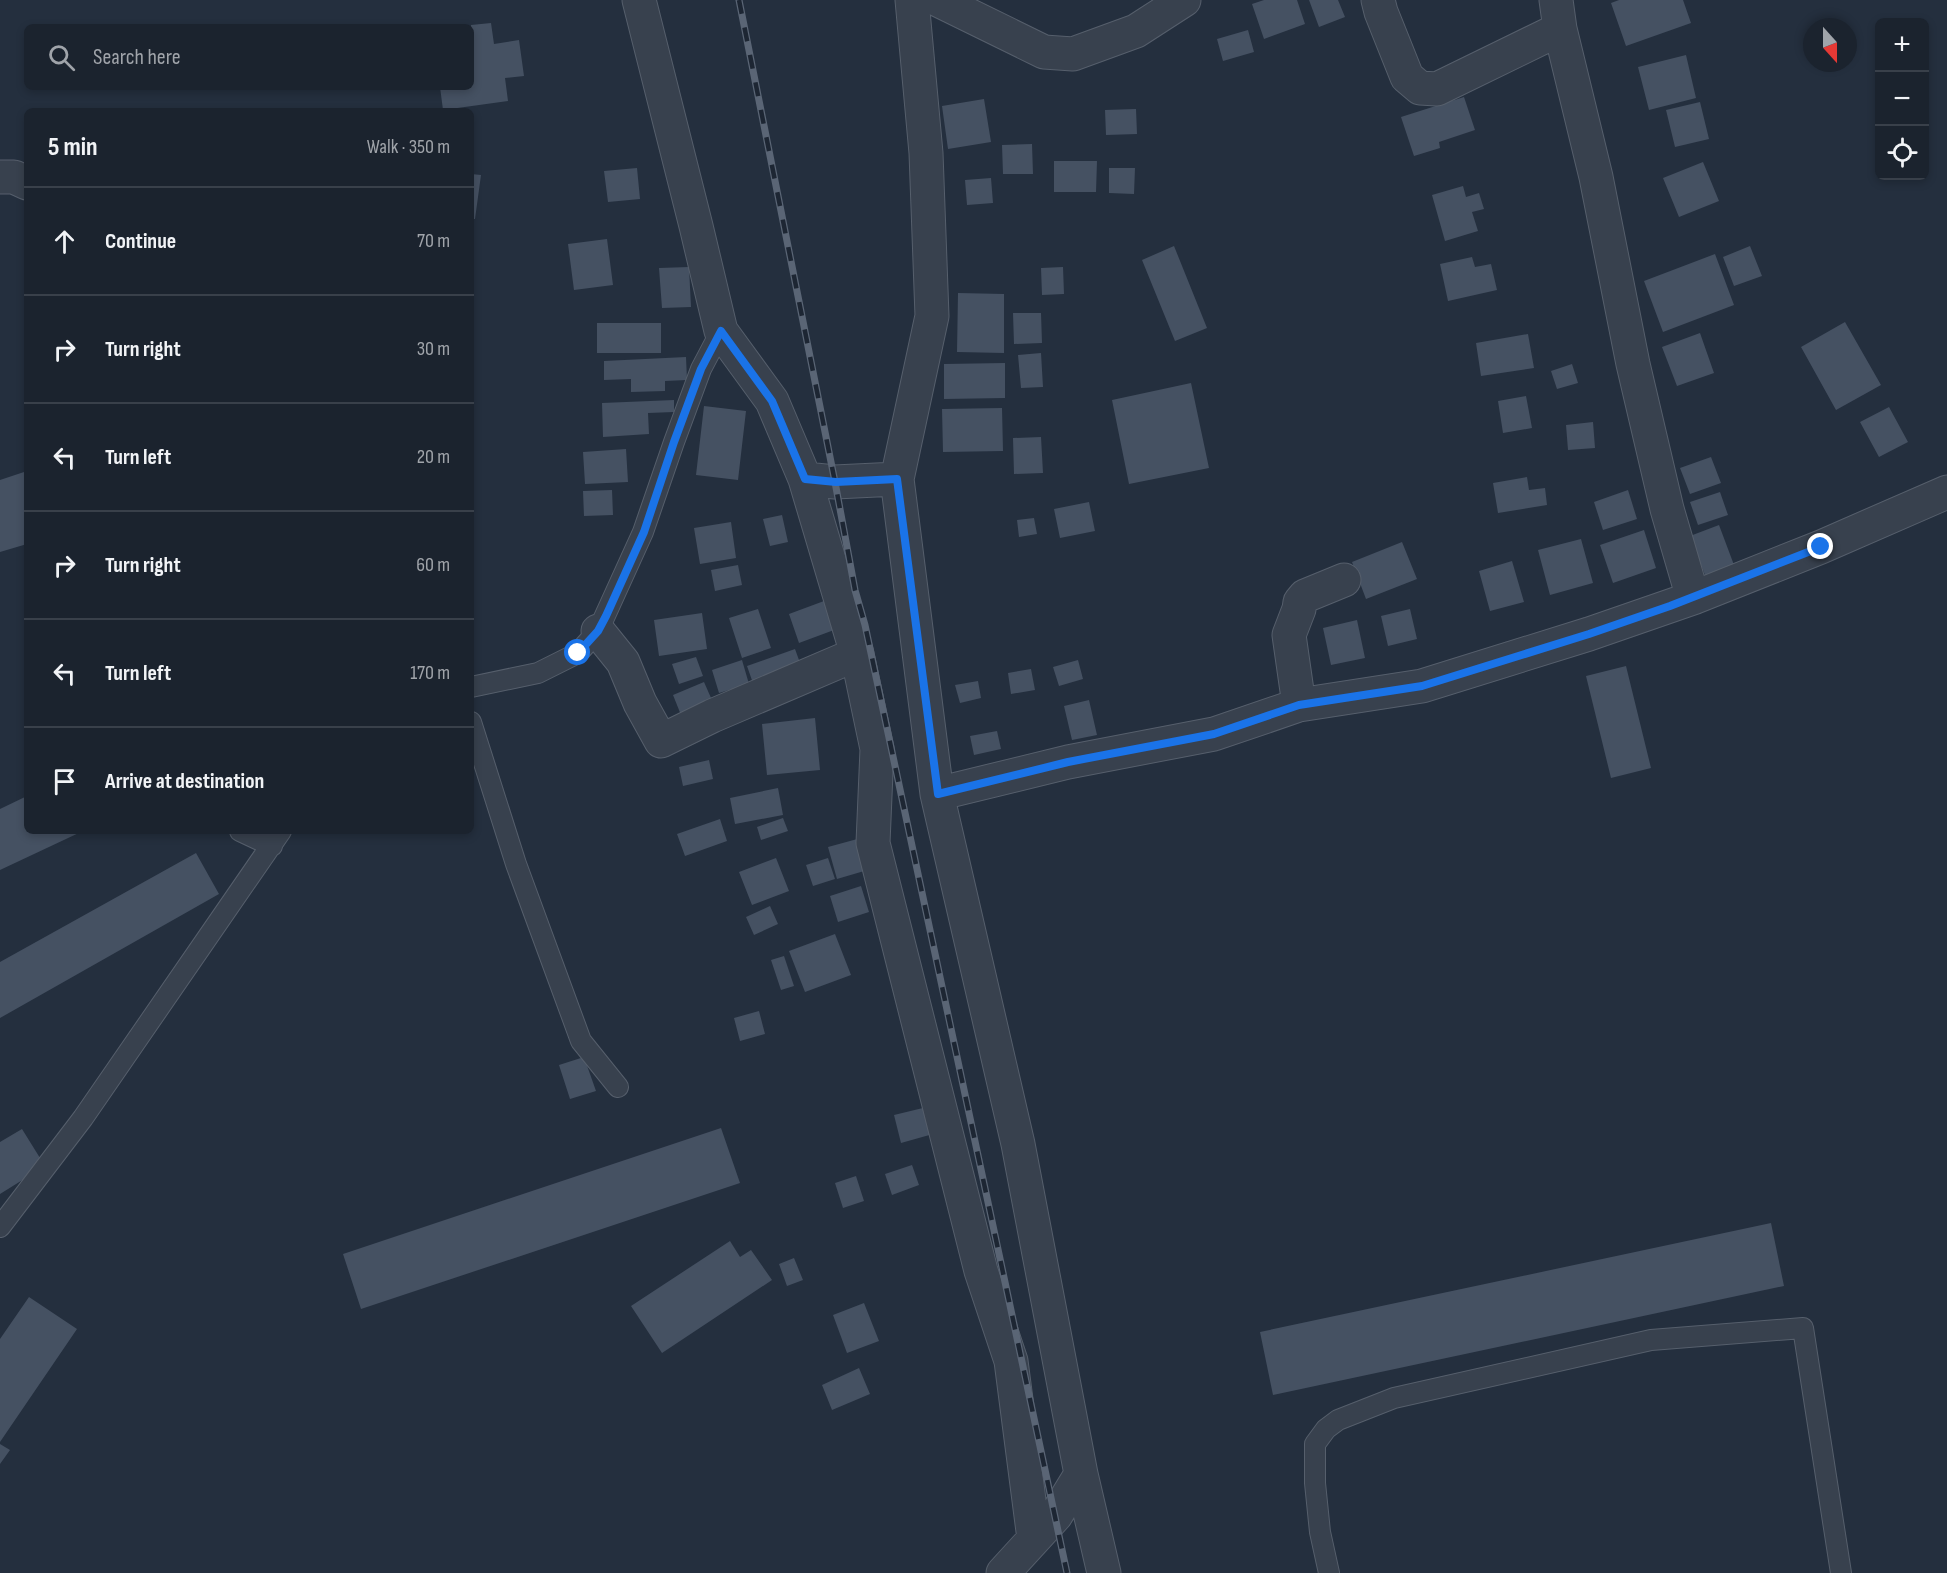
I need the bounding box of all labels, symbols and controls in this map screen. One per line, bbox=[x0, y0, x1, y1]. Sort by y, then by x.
north arrow bbox=[1803, 18, 1857, 72]
map controls bbox=[1875, 18, 1929, 180]
button: + bbox=[1875, 18, 1929, 72]
search box bbox=[24, 24, 474, 90]
icon: search bbox=[45, 41, 78, 74]
text: Search here bbox=[93, 44, 180, 71]
button: − bbox=[1875, 72, 1929, 126]
button: locate bbox=[1875, 126, 1929, 180]
text: 5 min bbox=[48, 132, 98, 163]
text: Walk · 350 m bbox=[367, 135, 450, 159]
icon: ahead bbox=[48, 225, 81, 258]
text: Continue bbox=[105, 228, 176, 255]
text: 70 m bbox=[417, 229, 450, 253]
icon: right bbox=[48, 333, 81, 366]
text: Turn right bbox=[105, 336, 181, 363]
text: 30 m bbox=[417, 337, 450, 361]
icon: left bbox=[48, 441, 81, 474]
text: Turn left bbox=[105, 444, 171, 471]
text: 20 m bbox=[417, 445, 450, 469]
route end bbox=[1807, 533, 1833, 559]
icon: right bbox=[48, 549, 81, 582]
text: Turn right bbox=[105, 552, 181, 579]
text: 60 m bbox=[416, 553, 450, 577]
route start bbox=[564, 639, 590, 665]
icon: left bbox=[48, 657, 81, 690]
text: Turn left bbox=[105, 660, 171, 687]
text: 170 m bbox=[410, 661, 450, 685]
icon: arrive bbox=[48, 765, 81, 798]
text: Arrive at destination bbox=[105, 768, 264, 795]

